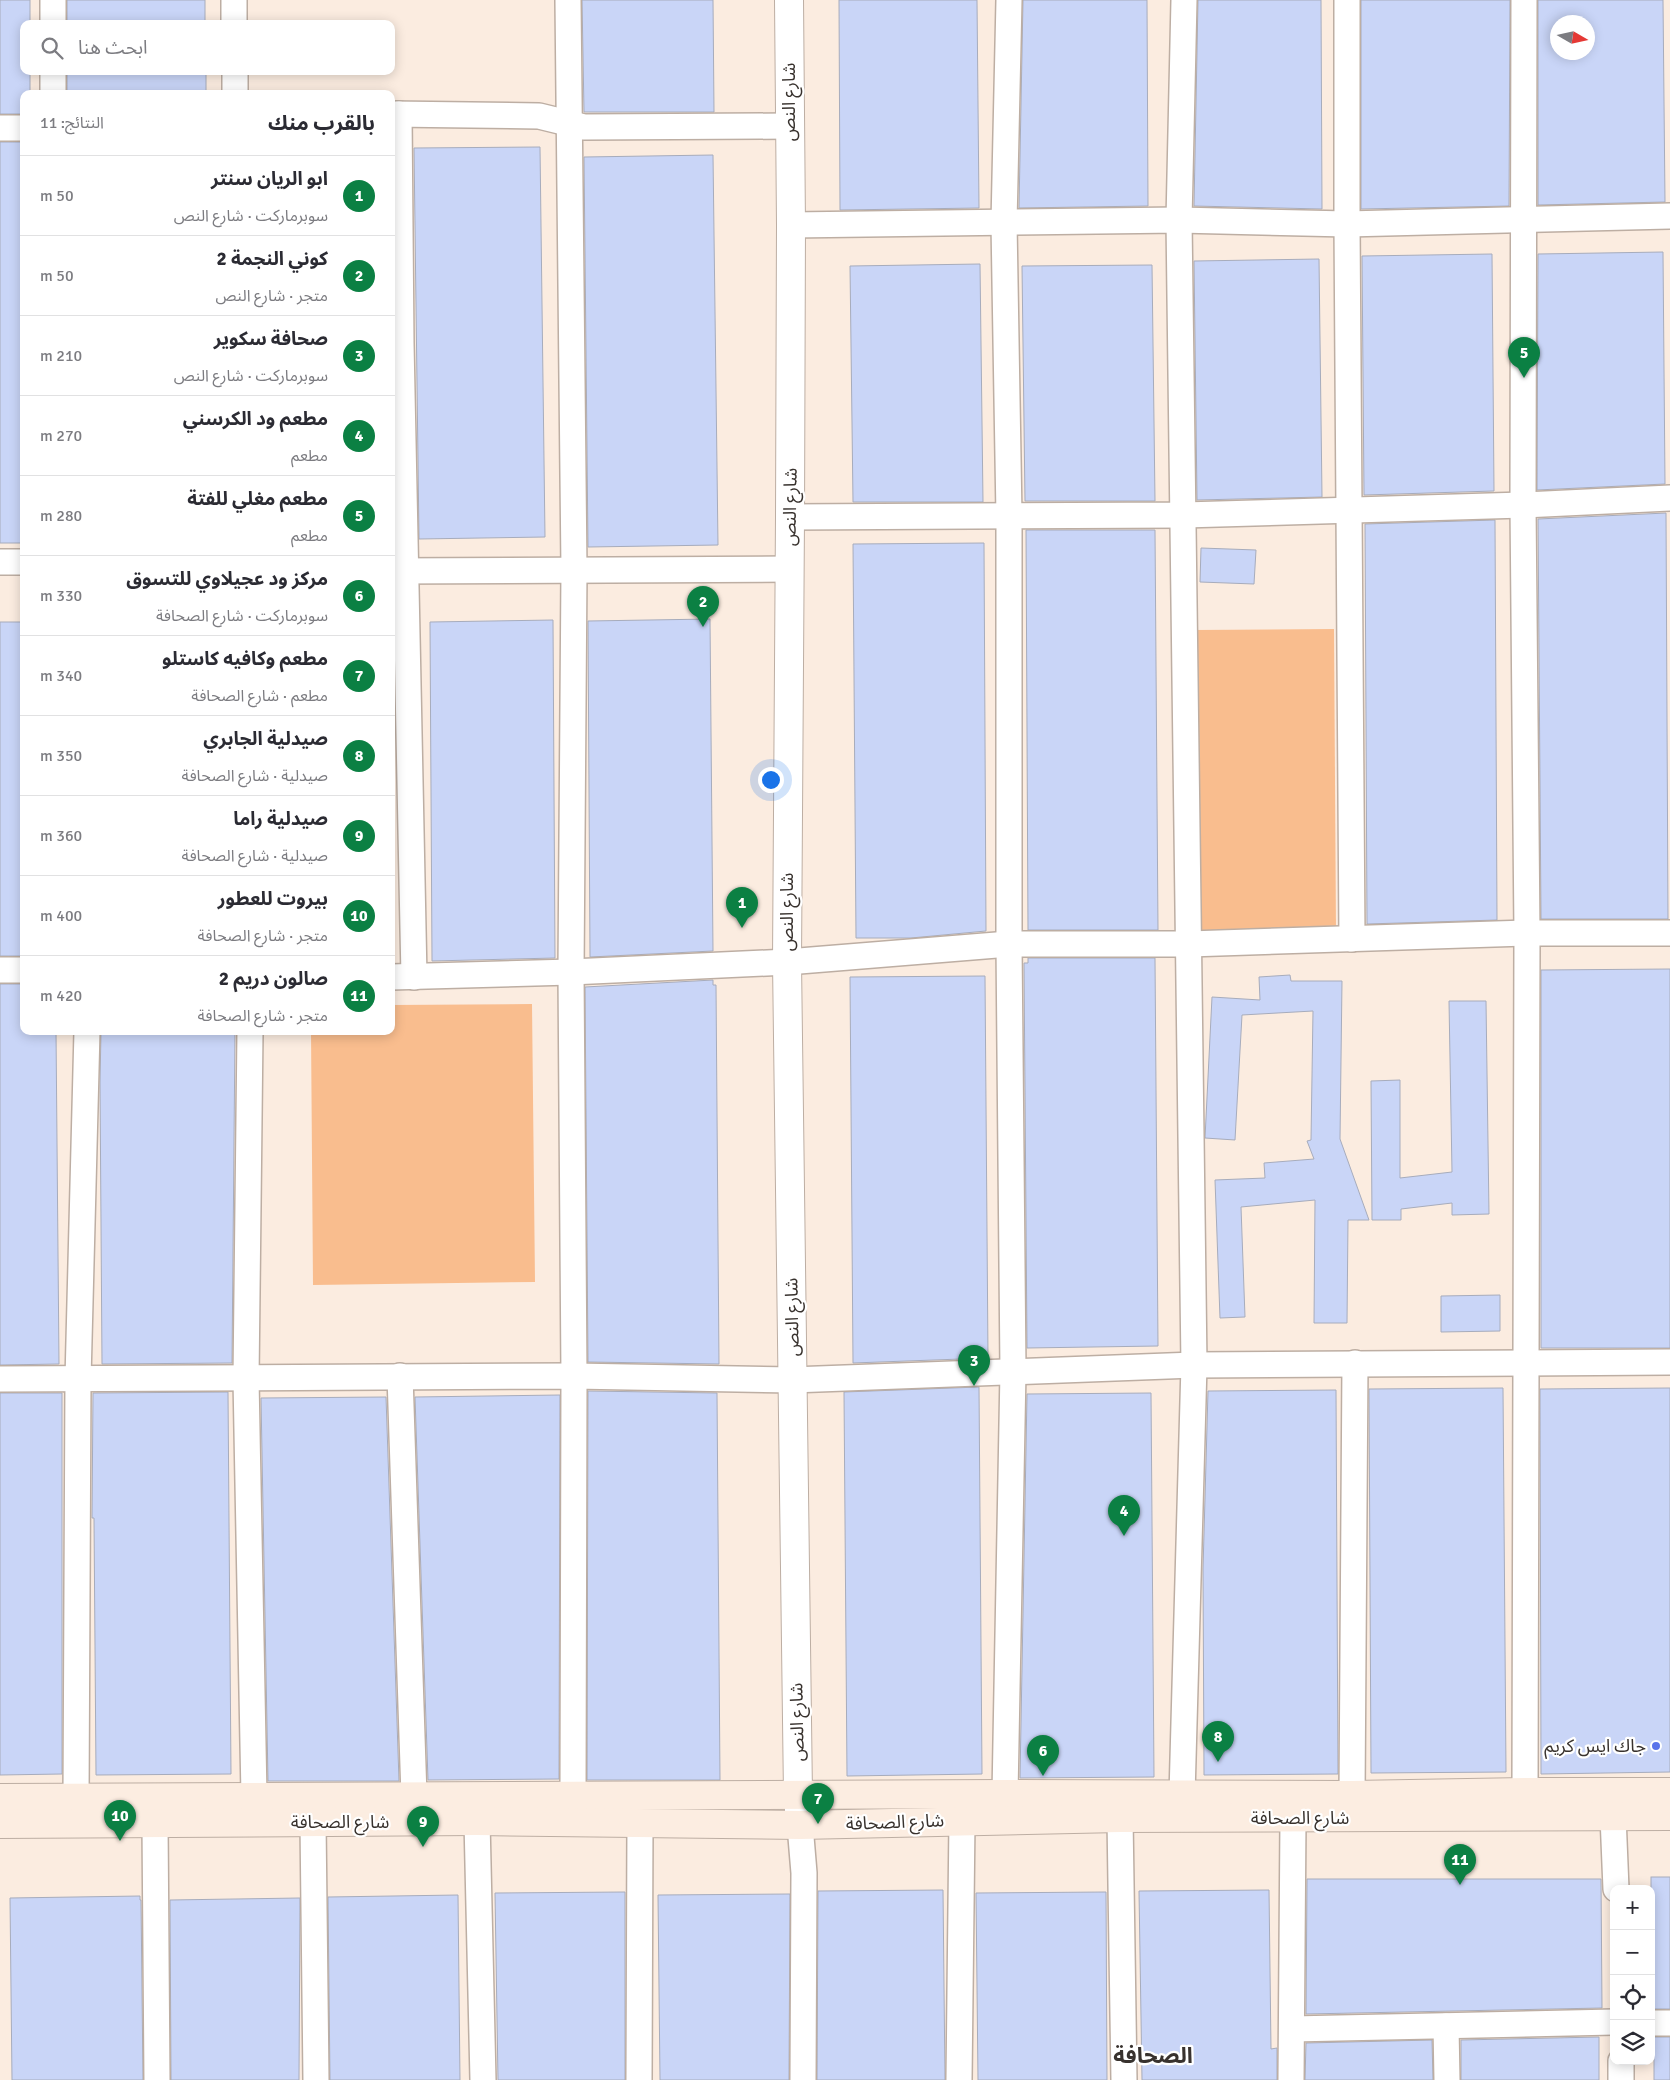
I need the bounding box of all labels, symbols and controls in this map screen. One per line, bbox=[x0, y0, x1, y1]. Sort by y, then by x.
north arrow bbox=[1550, 15, 1595, 60]
search box bbox=[20, 20, 395, 75]
icon: search bbox=[38, 34, 66, 62]
text: ابحث هنا bbox=[78, 36, 148, 60]
street label: شارع النص bbox=[778, 63, 803, 141]
text: بالقرب منك bbox=[268, 110, 375, 136]
text: النتائج: 11 bbox=[40, 113, 104, 133]
text: ابو الريان سنتر bbox=[211, 167, 328, 191]
text: 50 m bbox=[40, 186, 74, 206]
text: 1 bbox=[355, 186, 363, 206]
text: سوبرماركت · شارع النص bbox=[174, 206, 328, 226]
text: كوني النجمة 2 bbox=[217, 247, 328, 271]
text: 50 m bbox=[40, 266, 74, 286]
text: 2 bbox=[355, 266, 363, 286]
text: متجر · شارع النص bbox=[215, 286, 328, 306]
text: صحافة سكوير bbox=[214, 327, 328, 351]
pin: 5 bbox=[1508, 337, 1540, 378]
text: 210 m bbox=[40, 346, 82, 366]
text: 3 bbox=[355, 346, 363, 366]
text: سوبرماركت · شارع النص bbox=[174, 366, 328, 386]
text: مطعم ود الكرسني bbox=[183, 407, 328, 431]
text: 270 m bbox=[40, 426, 82, 446]
text: 4 bbox=[355, 426, 363, 446]
text: مطعم bbox=[291, 446, 328, 466]
street label: شارع النص bbox=[778, 468, 805, 546]
text: مطعم مغلي للفتة bbox=[187, 487, 328, 511]
text: 280 m bbox=[40, 506, 82, 526]
text: 5 bbox=[355, 506, 363, 526]
text: مطعم bbox=[291, 526, 328, 546]
text: مركز ود عجيلاوي للتسوق bbox=[126, 567, 328, 591]
text: 330 m bbox=[40, 586, 82, 606]
text: 6 bbox=[355, 586, 363, 606]
pin: 2 bbox=[687, 586, 719, 627]
text: سوبرماركت · شارع الصحافة bbox=[156, 606, 328, 626]
text: مطعم وكافيه كاستلو bbox=[162, 647, 328, 671]
text: 340 m bbox=[40, 666, 82, 686]
text: 7 bbox=[355, 666, 363, 686]
text: مطعم · شارع الصحافة bbox=[191, 686, 328, 706]
text: صيدلية الجابري bbox=[203, 727, 328, 751]
text: 350 m bbox=[40, 746, 82, 766]
text: 8 bbox=[355, 746, 363, 766]
text: صيدلية · شارع الصحافة bbox=[182, 766, 328, 786]
your location bbox=[758, 767, 784, 793]
text: صيدلية راما bbox=[233, 807, 328, 831]
text: 360 m bbox=[40, 826, 82, 846]
text: 9 bbox=[355, 826, 363, 846]
text: صيدلية · شارع الصحافة bbox=[182, 846, 328, 866]
street label: شارع النص bbox=[776, 873, 801, 951]
text: بيروت للعطور bbox=[218, 887, 328, 911]
pin: 1 bbox=[726, 887, 758, 928]
text: 400 m bbox=[40, 906, 82, 926]
text: 10 bbox=[350, 906, 368, 926]
text: متجر · شارع الصحافة bbox=[198, 926, 328, 946]
text: صالون دريم 2 bbox=[219, 967, 328, 991]
text: 420 m bbox=[40, 986, 82, 1006]
text: 11 bbox=[350, 986, 368, 1006]
text: متجر · شارع الصحافة bbox=[198, 1006, 328, 1026]
street label: شارع النص bbox=[780, 1278, 807, 1356]
pin: 3 bbox=[958, 1345, 990, 1386]
pin: 4 bbox=[1108, 1495, 1140, 1536]
street label: شارع النص bbox=[785, 1683, 812, 1761]
pin: 8 bbox=[1202, 1721, 1234, 1762]
pin: 6 bbox=[1027, 1735, 1059, 1776]
place label: جاك ايس كريم bbox=[1544, 1735, 1646, 1759]
marker: جاك ايس كريم bbox=[1650, 1740, 1662, 1752]
pin: 7 bbox=[802, 1783, 834, 1824]
pin: 10 bbox=[104, 1800, 136, 1841]
pin: 9 bbox=[407, 1806, 439, 1847]
street label: شارع الصحافة bbox=[1251, 1807, 1349, 1832]
street label: شارع الصحافة bbox=[845, 1809, 945, 1838]
street label: شارع الصحافة bbox=[291, 1811, 389, 1836]
pin: 11 bbox=[1444, 1844, 1476, 1885]
map controls bbox=[1610, 1885, 1655, 2065]
button: + bbox=[1610, 1885, 1655, 1930]
button: − bbox=[1610, 1930, 1655, 1975]
button: locate bbox=[1610, 1975, 1655, 2020]
button: layers bbox=[1610, 2020, 1655, 2065]
district label: الصحافة bbox=[1113, 2042, 1193, 2069]

